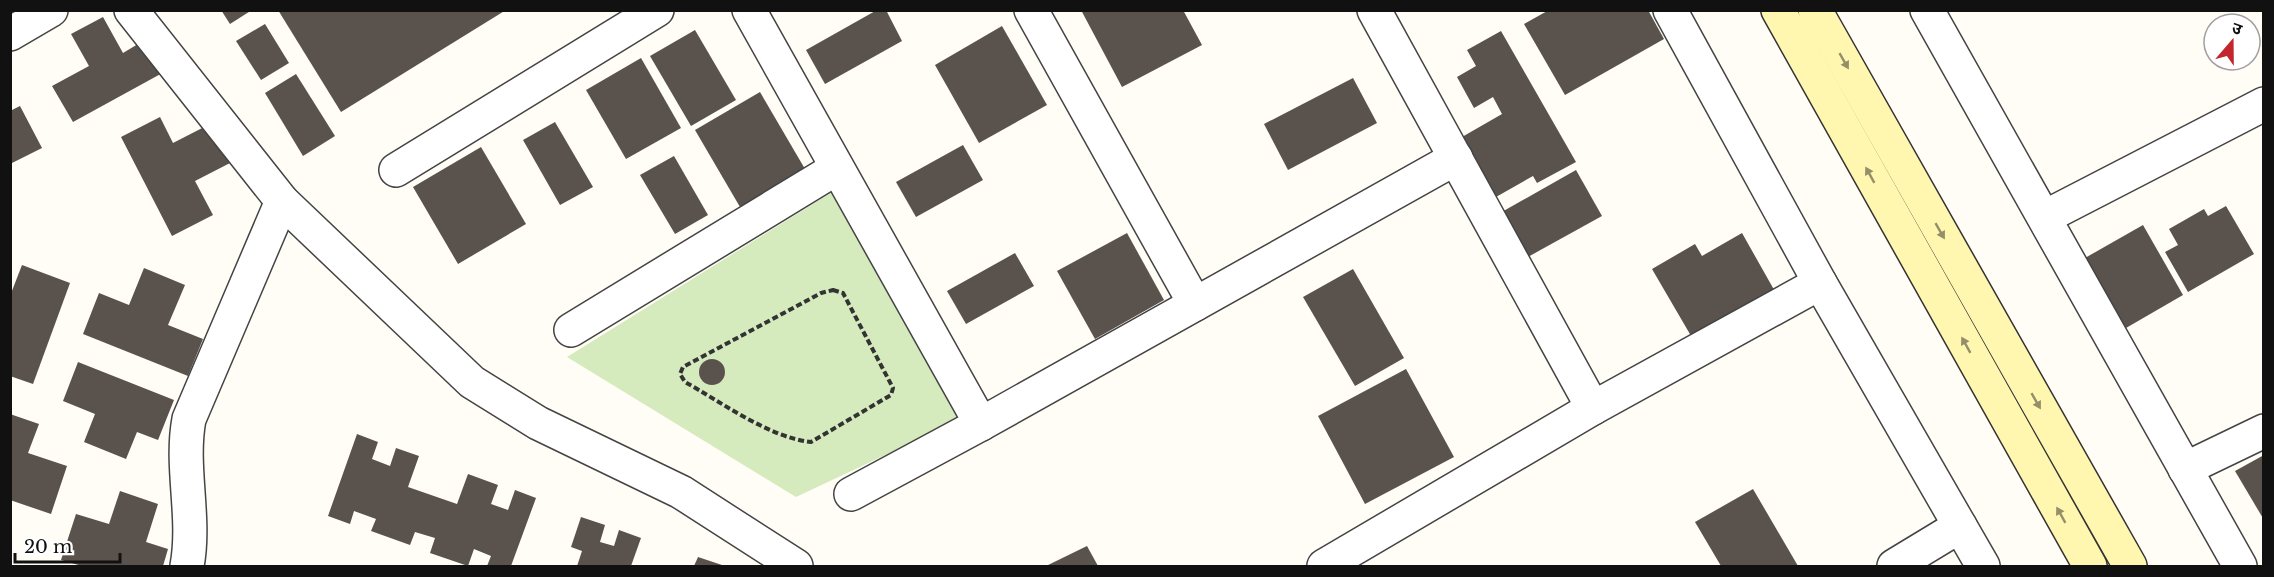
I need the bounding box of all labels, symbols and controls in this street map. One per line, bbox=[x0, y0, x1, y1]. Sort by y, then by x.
north arrow bbox=[2202, 12, 2262, 72]
text: उ bbox=[2229, 17, 2246, 39]
one-way arrow bbox=[1839, 53, 1849, 70]
one-way arrow bbox=[1865, 167, 1876, 183]
one-way arrow bbox=[1935, 223, 1946, 239]
one-way arrow bbox=[1961, 337, 1971, 354]
one-way arrow bbox=[2031, 393, 2042, 409]
one-way arrow bbox=[2056, 507, 2066, 524]
scale bar bbox=[15, 526, 120, 564]
text: 20 m bbox=[24, 536, 72, 558]

